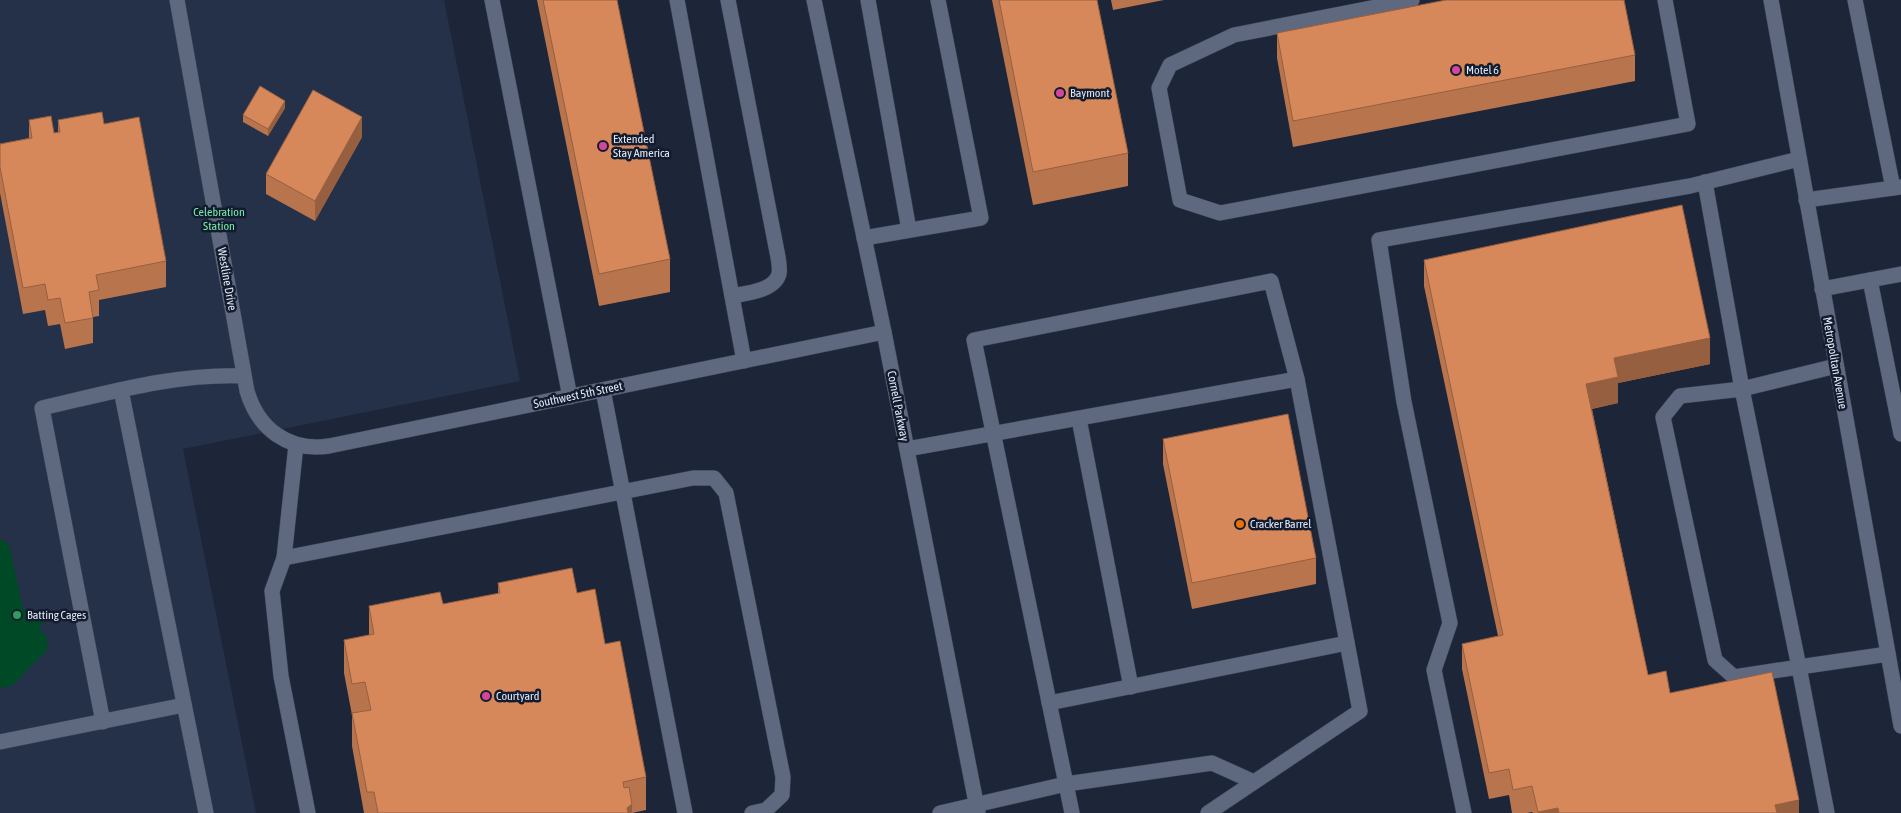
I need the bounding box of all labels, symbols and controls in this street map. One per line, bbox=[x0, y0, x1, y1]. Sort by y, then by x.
place label: Motel 6 bbox=[1466, 63, 1499, 77]
marker: Motel 6 bbox=[1450, 64, 1462, 76]
place label: Baymont bbox=[1070, 86, 1110, 100]
marker: Baymont bbox=[1054, 87, 1066, 99]
place label: Extended Stay America bbox=[613, 132, 670, 160]
marker: Extended Stay America bbox=[597, 140, 609, 152]
park label: Celebration Station bbox=[193, 205, 245, 233]
street label: Westline Drive bbox=[215, 246, 239, 312]
street label: Metropolitan Avenue bbox=[1820, 316, 1850, 410]
street label: Cornell Parkway bbox=[884, 370, 912, 442]
street label: Southwest 5th Street bbox=[532, 379, 624, 411]
place label: Cracker Barrel bbox=[1250, 517, 1312, 531]
marker: Cracker Barrel bbox=[1234, 518, 1246, 530]
place label: Batting Cages bbox=[27, 608, 86, 622]
marker: Batting Cages bbox=[11, 609, 23, 621]
place label: Courtyard bbox=[496, 689, 539, 703]
marker: Courtyard bbox=[480, 690, 492, 702]

